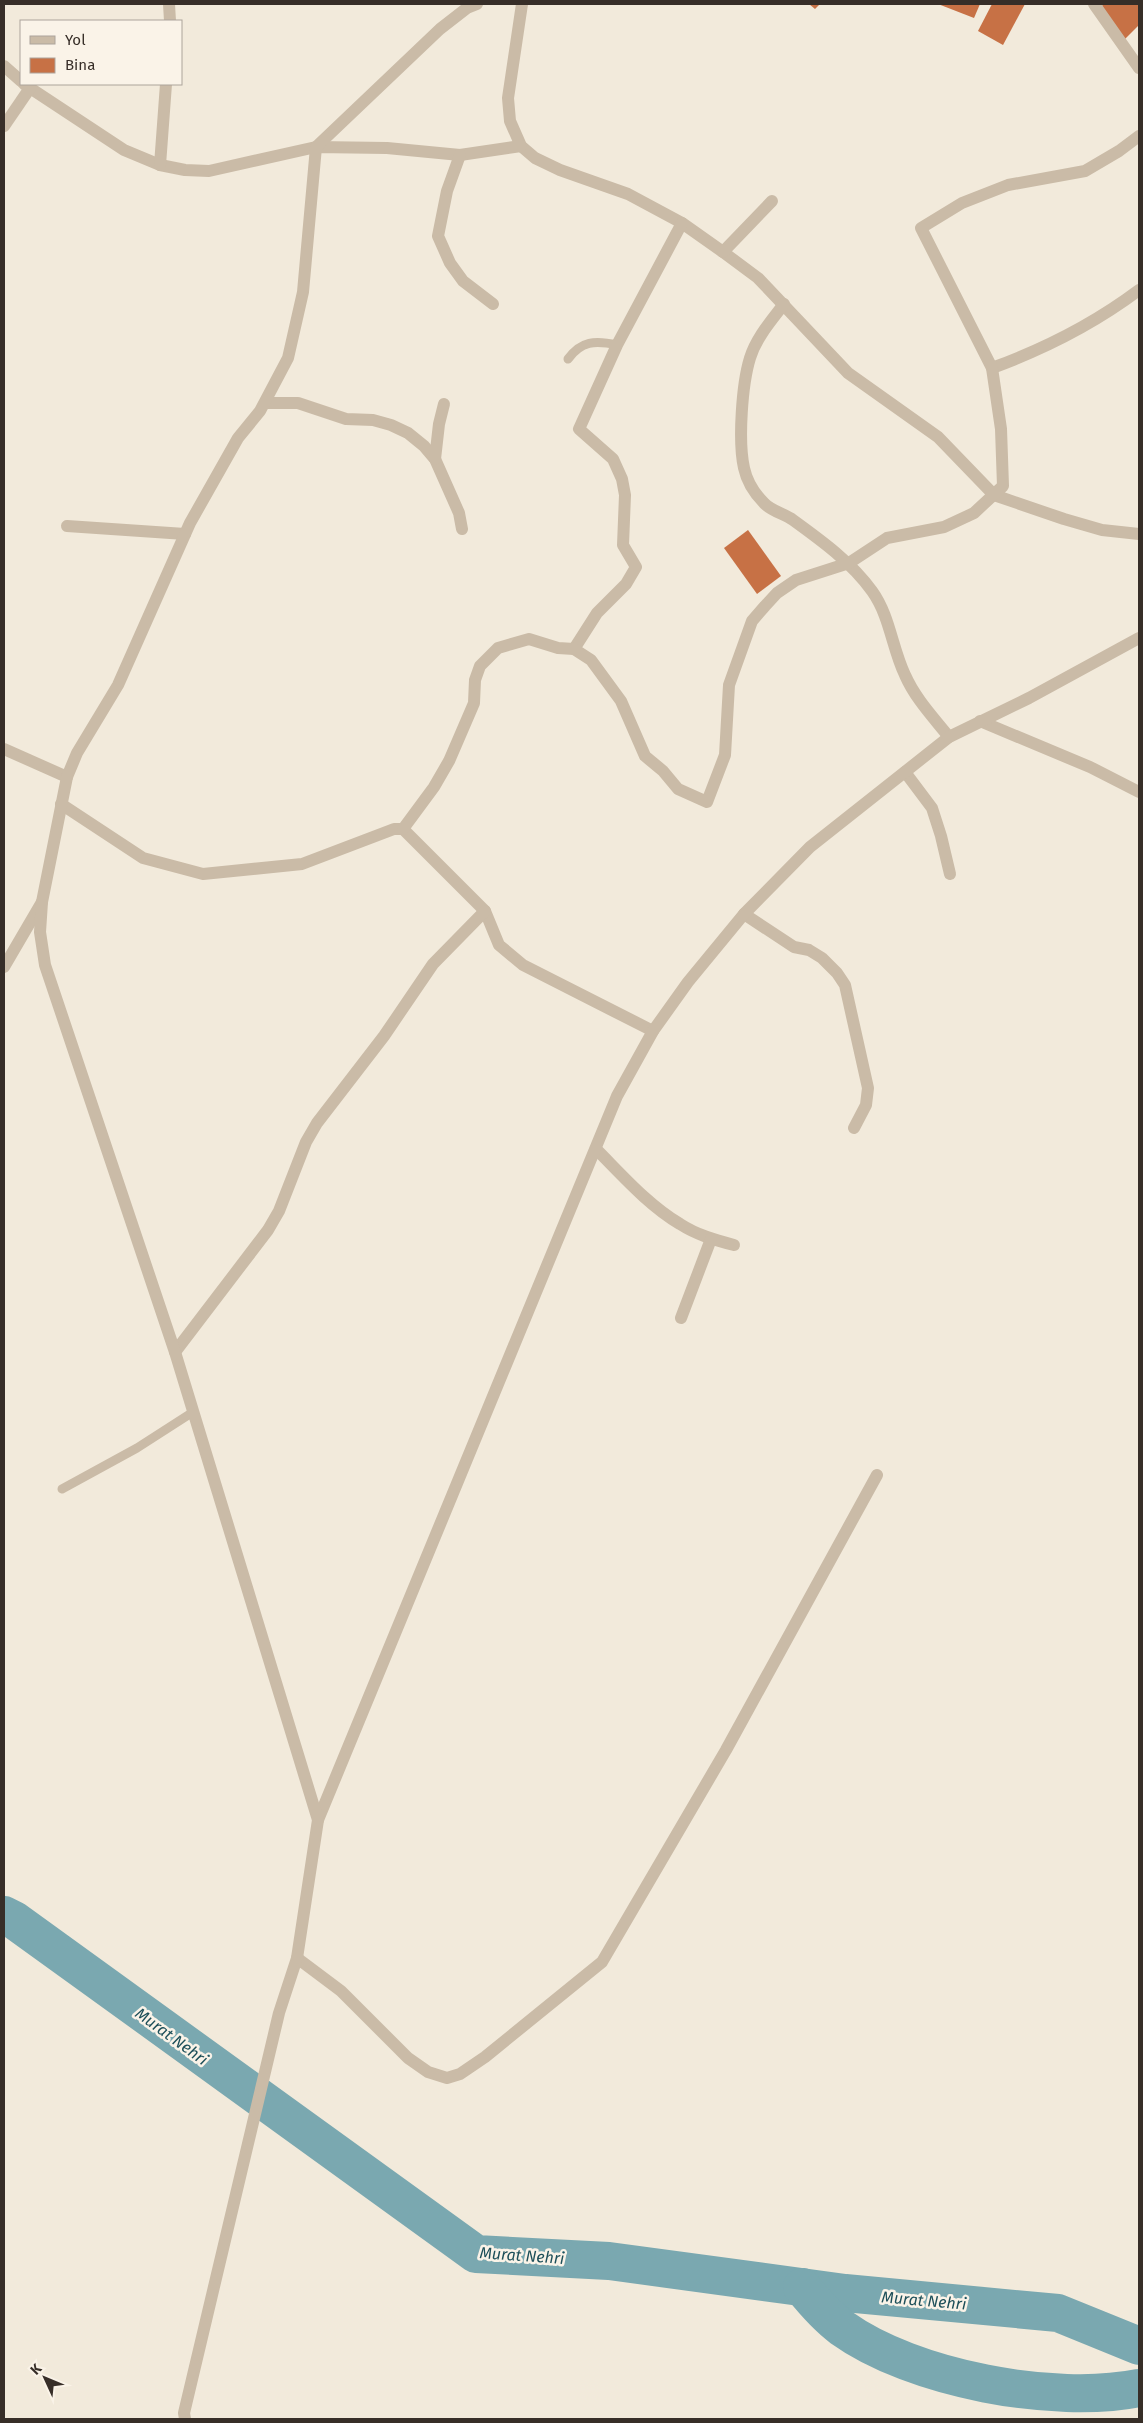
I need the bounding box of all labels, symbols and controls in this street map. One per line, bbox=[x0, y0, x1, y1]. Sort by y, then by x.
legend bbox=[20, 20, 182, 85]
text: Yol bbox=[65, 31, 86, 49]
text: Bina bbox=[65, 56, 95, 74]
water label: Murat Nehri bbox=[132, 2004, 212, 2069]
water label: Murat Nehri bbox=[479, 2243, 566, 2268]
water label: Murat Nehri bbox=[881, 2287, 968, 2314]
north arrow bbox=[20, 2353, 70, 2403]
text: K bbox=[27, 2359, 46, 2378]

